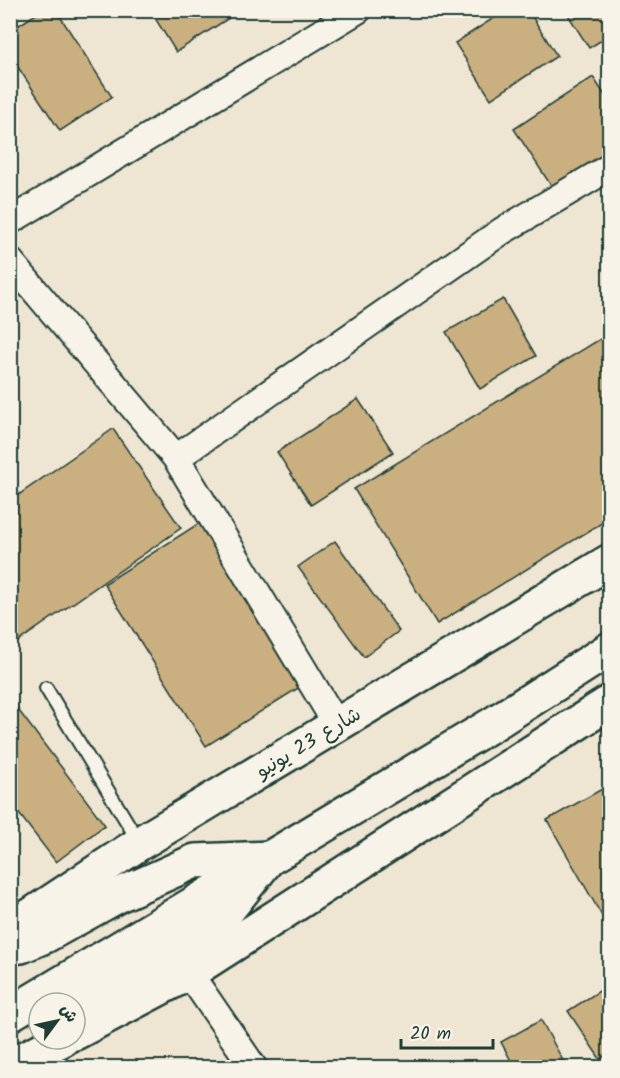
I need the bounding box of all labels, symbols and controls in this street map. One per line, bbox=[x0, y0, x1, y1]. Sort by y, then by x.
street label: شارع 23 يونيو bbox=[249, 700, 368, 788]
north arrow bbox=[27, 991, 87, 1051]
text: ش bbox=[53, 999, 84, 1028]
scale bar bbox=[401, 1012, 492, 1050]
text: 20 m bbox=[410, 1020, 451, 1049]

